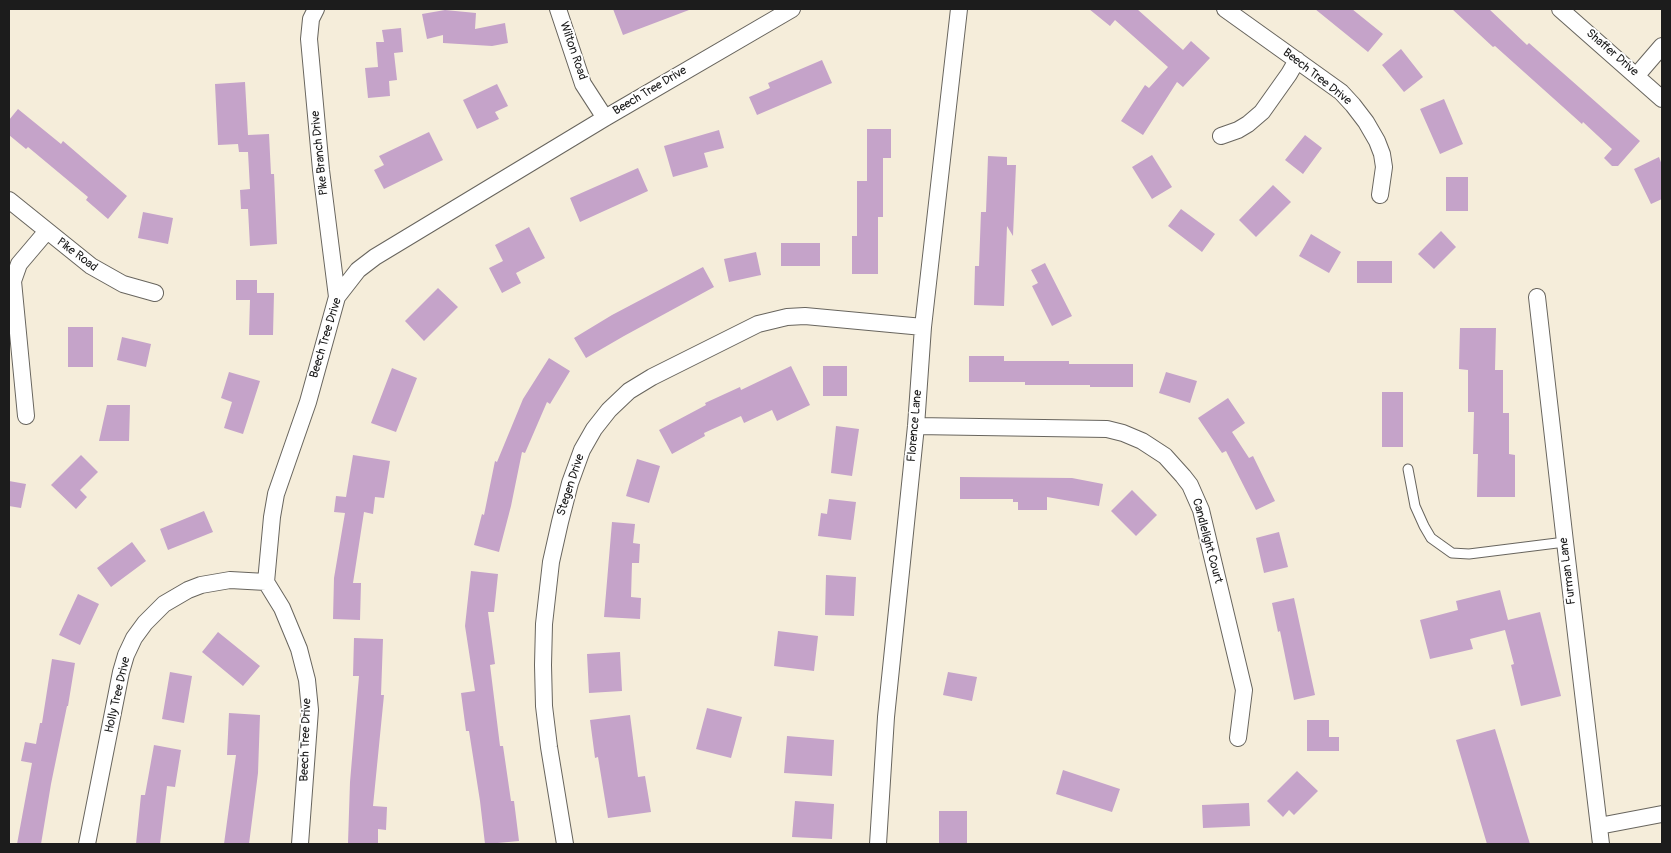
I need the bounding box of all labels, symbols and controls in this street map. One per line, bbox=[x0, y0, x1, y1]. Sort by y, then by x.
street label: Wilton Road bbox=[556, 20, 590, 82]
street label: Shaffer Drive bbox=[1583, 26, 1641, 80]
street label: Beech Tree Drive bbox=[1280, 46, 1354, 108]
street label: Beech Tree Drive bbox=[611, 63, 689, 119]
street label: Pike Branch Drive bbox=[308, 110, 332, 196]
street label: Pike Road bbox=[54, 235, 100, 275]
street label: Beech Tree Drive bbox=[307, 296, 345, 380]
street label: Florence Lane bbox=[905, 389, 925, 463]
street label: Stegen Drive bbox=[554, 452, 588, 518]
street label: Candlelight Court bbox=[1189, 497, 1225, 585]
street label: Furman Lane bbox=[1557, 537, 1579, 605]
street label: Holly Tree Drive bbox=[102, 655, 134, 735]
street label: Beech Tree Drive bbox=[297, 698, 315, 782]

